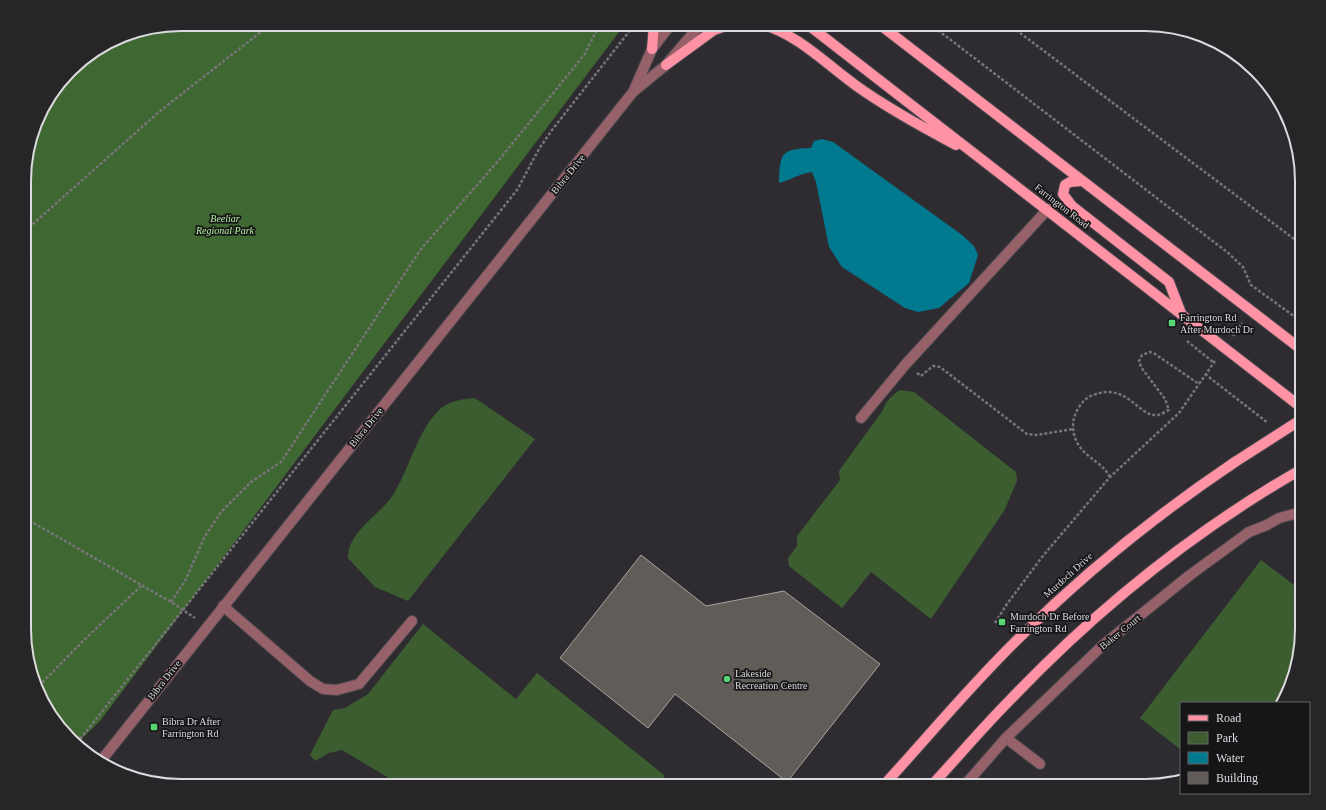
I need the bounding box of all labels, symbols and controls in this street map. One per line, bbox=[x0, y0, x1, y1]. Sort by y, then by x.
street label: Bibra Drive bbox=[549, 152, 588, 196]
street label: Farrington Road bbox=[1033, 181, 1091, 231]
park label: Beeliar Regional Park bbox=[195, 213, 255, 236]
place label: Farrington Rd After Murdoch Dr bbox=[1180, 312, 1254, 335]
marker: Farrington Rd After Murdoch Dr bbox=[1167, 318, 1177, 328]
street label: Bibra Drive bbox=[347, 405, 386, 449]
street label: Murdoch Drive bbox=[1041, 550, 1095, 600]
place label: Murdoch Dr Before Farrington Rd bbox=[1010, 611, 1090, 634]
street label: Baker Court bbox=[1097, 612, 1143, 652]
marker: Murdoch Dr Before Farrington Rd bbox=[997, 617, 1007, 627]
street label: Bibra Drive bbox=[145, 657, 183, 702]
place label: Lakeside Recreation Centre bbox=[735, 668, 808, 691]
marker: Lakeside Recreation Centre bbox=[722, 674, 732, 684]
legend bbox=[1180, 702, 1310, 794]
text: Road bbox=[1216, 711, 1241, 725]
place label: Bibra Dr After Farrington Rd bbox=[162, 716, 221, 739]
marker: Bibra Dr After Farrington Rd bbox=[149, 722, 159, 732]
text: Park bbox=[1216, 731, 1238, 745]
text: Water bbox=[1216, 751, 1244, 765]
text: Building bbox=[1216, 771, 1258, 785]

